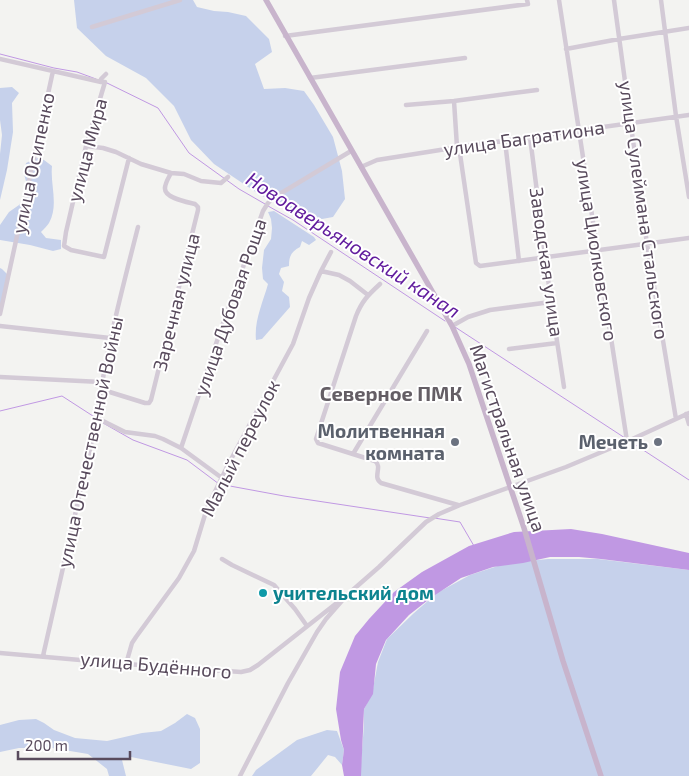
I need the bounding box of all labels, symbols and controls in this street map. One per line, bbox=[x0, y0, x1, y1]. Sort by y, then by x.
street label: улица Сулеймана Стальского bbox=[614, 79, 674, 341]
street label: улица Осипенко bbox=[6, 90, 60, 236]
street label: улица Мира bbox=[62, 95, 112, 205]
street label: улица Багратиона bbox=[442, 115, 606, 161]
street label: улица Циолковского bbox=[571, 157, 623, 343]
water label: Новоаверьяновский канал bbox=[242, 166, 465, 322]
street label: Заводская улица bbox=[525, 186, 569, 338]
street label: улица Дубовая Роща bbox=[188, 215, 272, 399]
street label: Заречная улица bbox=[147, 230, 205, 374]
street label: улица Отечественной Войны bbox=[52, 314, 128, 570]
street label: Магистральная улица bbox=[465, 341, 551, 535]
street label: Малый переулок bbox=[195, 375, 285, 521]
district label: Северное ПМК bbox=[320, 381, 462, 405]
place label: Молитвенная комната bbox=[318, 419, 445, 464]
place label: Мечеть bbox=[578, 430, 648, 453]
marker: Молитвенная комната bbox=[449, 436, 461, 448]
marker: Мечеть bbox=[652, 436, 664, 448]
place label: учительский дом bbox=[273, 581, 434, 604]
marker: учительский дом bbox=[257, 587, 269, 599]
street label: улица Будённого bbox=[79, 646, 233, 684]
scale bar bbox=[18, 728, 130, 760]
text: 200 m bbox=[25, 736, 68, 754]

